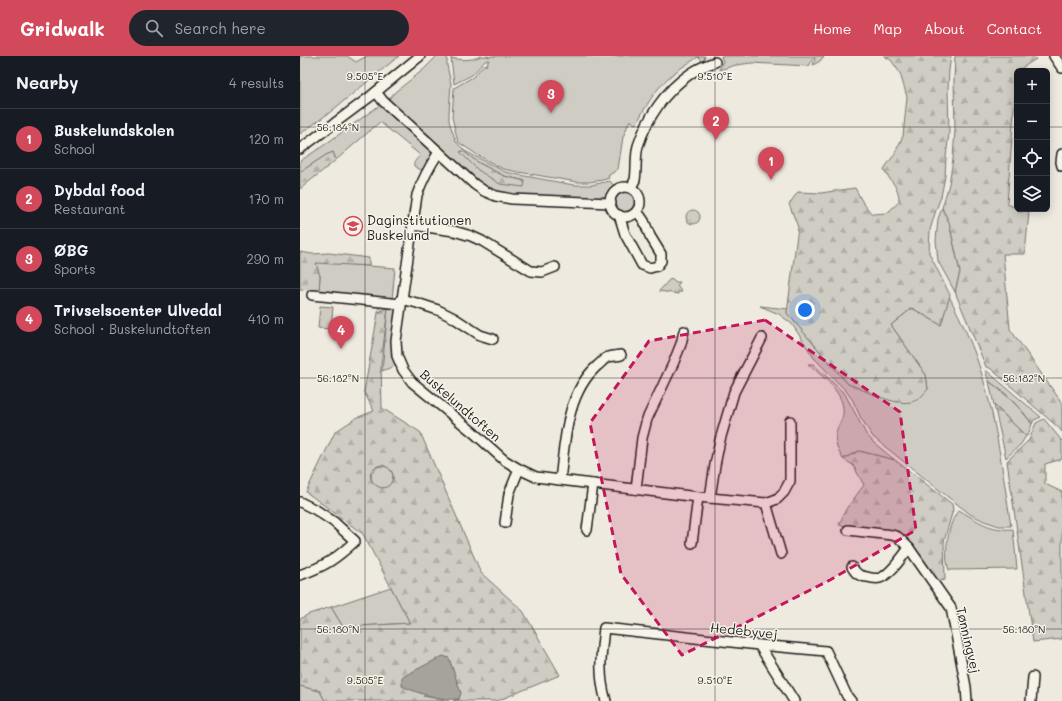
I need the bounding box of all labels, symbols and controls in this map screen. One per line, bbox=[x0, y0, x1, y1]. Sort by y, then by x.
search box bbox=[129, 10, 409, 46]
text: Gridwalk bbox=[20, 16, 105, 41]
icon: search bbox=[143, 17, 165, 39]
text: Search here bbox=[175, 18, 266, 38]
text: Home bbox=[813, 19, 851, 38]
text: Map bbox=[873, 19, 902, 38]
text: About bbox=[924, 19, 965, 38]
text: Contact bbox=[987, 19, 1042, 38]
map controls bbox=[1014, 68, 1050, 212]
button: + bbox=[1014, 68, 1050, 104]
text: 9.505°E bbox=[347, 69, 383, 83]
text: 9.510°E bbox=[698, 69, 733, 83]
text: Nearby bbox=[16, 71, 78, 93]
text: 4 results bbox=[229, 74, 284, 91]
pin: 3 bbox=[538, 80, 564, 113]
button: − bbox=[1014, 104, 1050, 140]
pin: 2 bbox=[703, 107, 729, 140]
text: Buskelundskolen bbox=[54, 120, 174, 140]
text: 56.184°N bbox=[317, 120, 359, 134]
text: 1 bbox=[26, 130, 32, 147]
text: 120 m bbox=[248, 130, 284, 147]
text: School bbox=[54, 140, 95, 157]
button: locate bbox=[1014, 140, 1050, 176]
pin: 1 bbox=[758, 147, 784, 180]
button: layers bbox=[1014, 176, 1050, 212]
text: Dybdal food bbox=[54, 180, 145, 200]
text: 2 bbox=[25, 190, 33, 207]
text: 170 m bbox=[248, 190, 284, 207]
text: Restaurant bbox=[54, 200, 125, 217]
place label: Daginstitutionen Buskelund bbox=[367, 211, 471, 243]
school or university icon: Daginstitutionen Buskelund bbox=[342, 215, 364, 237]
text: ØBG bbox=[54, 240, 88, 260]
text: 3 bbox=[25, 250, 33, 267]
text: 290 m bbox=[247, 250, 284, 267]
text: Sports bbox=[54, 260, 96, 277]
text: Trivselscenter Ulvedal bbox=[54, 300, 222, 320]
your location bbox=[795, 300, 815, 320]
text: 4 bbox=[25, 310, 33, 327]
text: 410 m bbox=[248, 310, 284, 327]
pin: 4 bbox=[328, 316, 354, 349]
text: School · Buskelundtoften bbox=[54, 320, 211, 337]
street label: Buskelundtoften bbox=[417, 365, 505, 445]
text: 56.182°N bbox=[317, 371, 359, 385]
text: 56.182°N bbox=[1003, 371, 1045, 385]
street label: Tønningvej bbox=[953, 605, 985, 675]
street label: Hedebyvej bbox=[709, 618, 779, 642]
text: 56.180°N bbox=[317, 622, 359, 636]
text: 56.180°N bbox=[1003, 622, 1045, 636]
text: 9.505°E bbox=[347, 673, 383, 687]
text: 9.510°E bbox=[698, 673, 733, 687]

